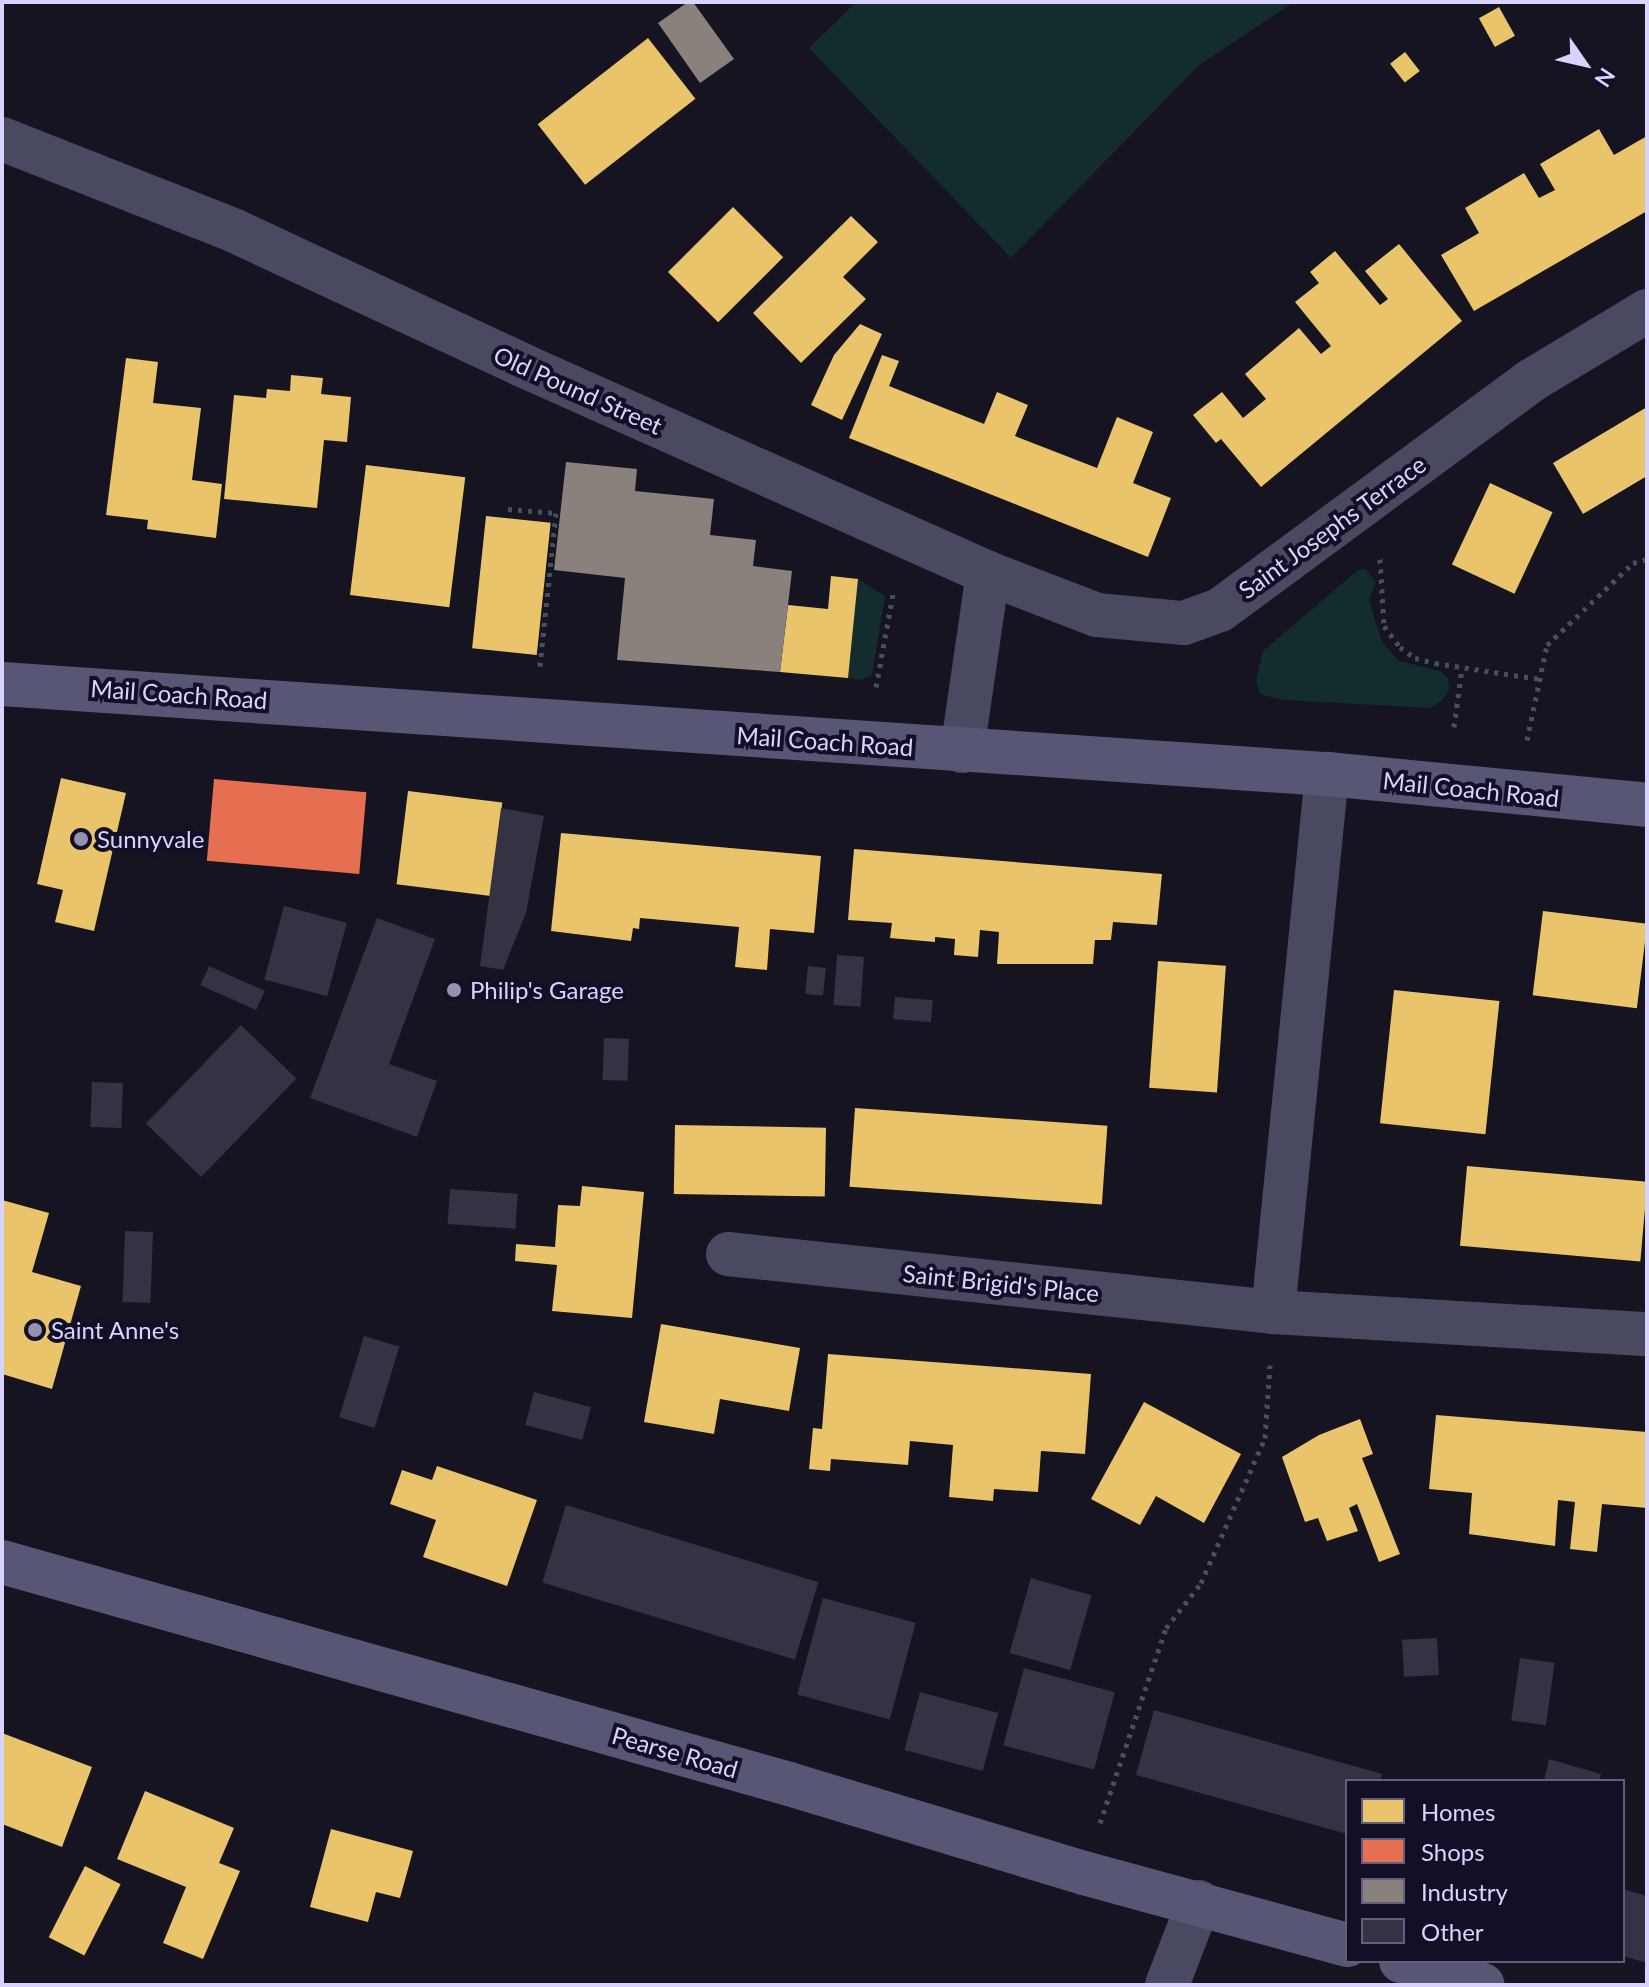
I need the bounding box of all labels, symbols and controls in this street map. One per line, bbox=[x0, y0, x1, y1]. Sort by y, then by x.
north arrow bbox=[1545, 24, 1625, 104]
text: N bbox=[1589, 63, 1621, 92]
street label: Old Pound Street bbox=[489, 340, 667, 440]
street label: Saint Josephs Terrace bbox=[1232, 449, 1432, 605]
street label: Mail Coach Road bbox=[90, 673, 268, 715]
street label: Mail Coach Road bbox=[736, 720, 914, 762]
street label: Mail Coach Road bbox=[1381, 765, 1561, 813]
place label: Sunnyvale bbox=[97, 825, 204, 853]
marker: Sunnyvale bbox=[72, 830, 90, 848]
place label: Philip's Garage bbox=[470, 976, 624, 1004]
marker: Philip's Garage bbox=[445, 981, 463, 999]
street label: Saint Brigid's Place bbox=[902, 1258, 1100, 1308]
place label: Saint Anne's bbox=[51, 1316, 180, 1344]
marker: Saint Anne's bbox=[26, 1321, 44, 1339]
street label: Pearse Road bbox=[609, 1720, 741, 1784]
legend bbox=[1345, 1779, 1625, 1963]
text: Homes bbox=[1421, 1797, 1495, 1826]
text: Shops bbox=[1421, 1837, 1485, 1866]
text: Industry bbox=[1421, 1877, 1508, 1906]
text: Other bbox=[1421, 1917, 1484, 1946]

